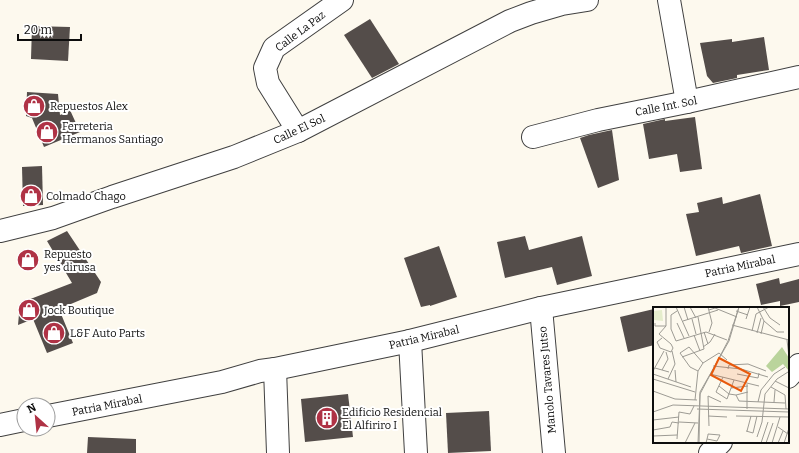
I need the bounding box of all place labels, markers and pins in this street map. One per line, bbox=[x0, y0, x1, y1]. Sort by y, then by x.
shop icon: Repuestos Alex bbox=[21, 93, 47, 119]
place label: Repuestos Alex bbox=[50, 100, 128, 113]
shop icon: Ferreteria Hermanos Santiago bbox=[34, 119, 60, 145]
place label: Ferreteria Hermanos Santiago bbox=[62, 120, 163, 146]
shop icon: Colmado Chago bbox=[18, 183, 44, 209]
place label: Colmado Chago bbox=[46, 190, 126, 203]
shop icon: Repuesto yes dirusa bbox=[15, 247, 41, 273]
place label: Repuesto yes dirusa bbox=[43, 248, 96, 274]
shop icon: Jock Boutique bbox=[16, 297, 42, 323]
place label: Jock Boutique bbox=[43, 304, 114, 317]
shop icon: L&F Auto Parts bbox=[41, 320, 67, 346]
place label: L&F Auto Parts bbox=[70, 327, 145, 340]
building icon: Edificio Residencial El Alfiriro I bbox=[314, 405, 340, 431]
place label: Edificio Residencial El Alfiriro I bbox=[342, 406, 442, 432]

